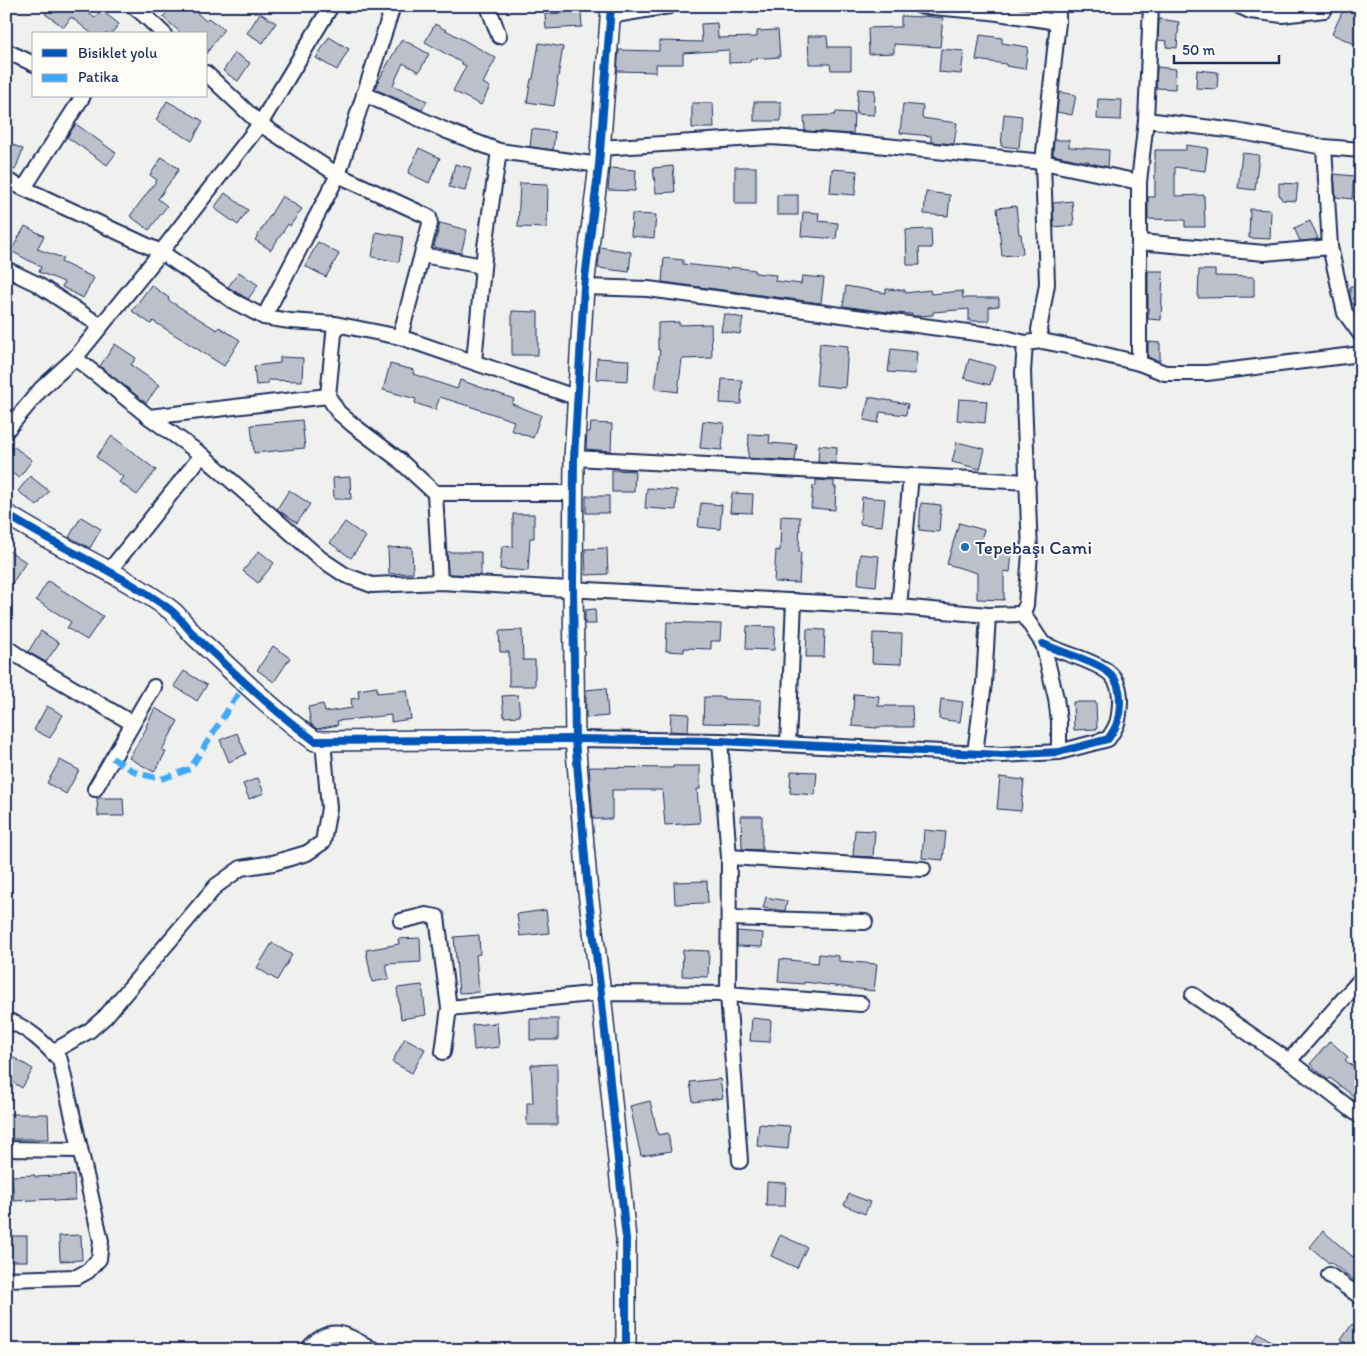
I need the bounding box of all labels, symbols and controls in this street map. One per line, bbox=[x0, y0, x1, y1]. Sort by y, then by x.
legend bbox=[32, 32, 208, 98]
scale bar bbox=[1174, 32, 1280, 64]
text: 50 m bbox=[1182, 41, 1215, 59]
text: Bisiklet yolu bbox=[78, 44, 157, 62]
text: Patika bbox=[78, 68, 119, 86]
place label: Tepebaşı Cami bbox=[975, 536, 1092, 559]
marker: Tepebaşı Cami bbox=[959, 541, 971, 553]

